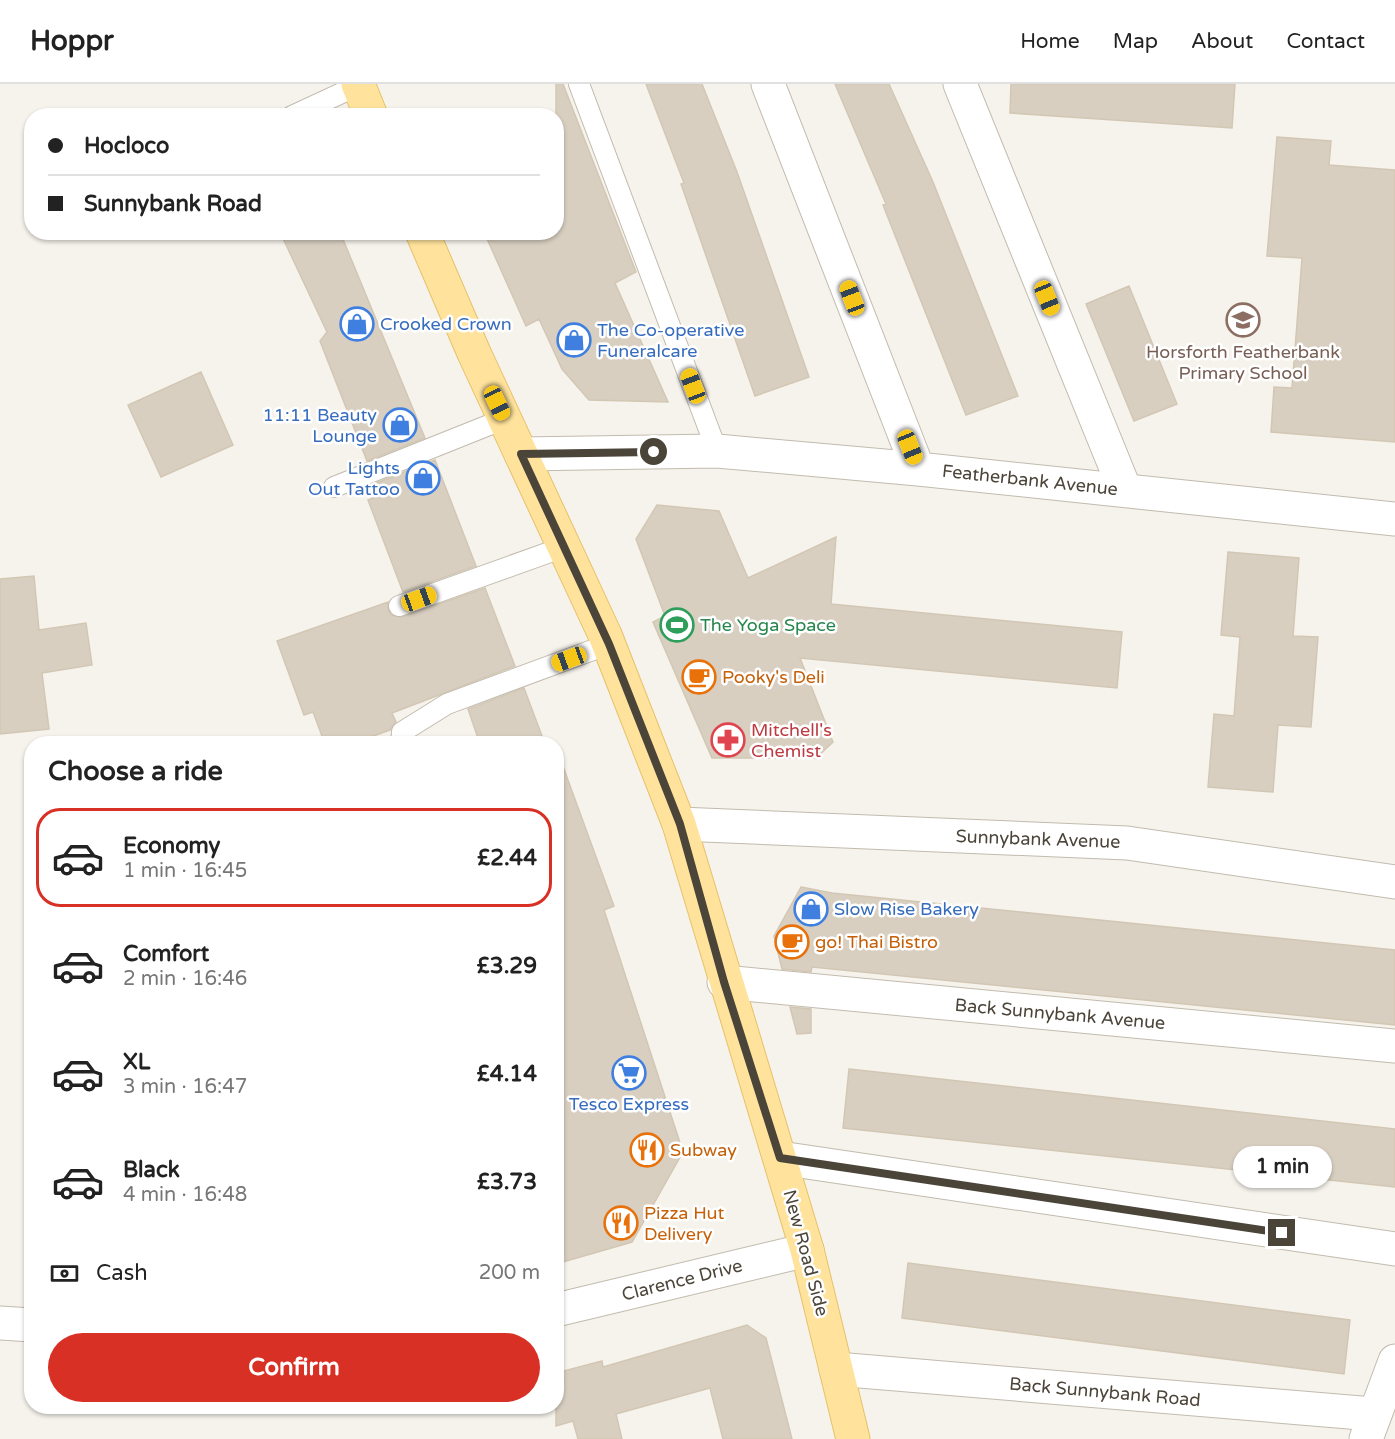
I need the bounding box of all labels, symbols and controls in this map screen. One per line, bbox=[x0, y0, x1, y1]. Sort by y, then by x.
text: Hoppr bbox=[30, 24, 114, 58]
text: Home bbox=[1020, 29, 1080, 54]
text: Map bbox=[1113, 29, 1158, 54]
text: About bbox=[1191, 29, 1253, 54]
text: Contact bbox=[1286, 29, 1365, 54]
text: Hocloco bbox=[84, 133, 169, 159]
text: Sunnybank Road bbox=[84, 191, 262, 217]
car bbox=[837, 278, 867, 318]
car bbox=[1032, 278, 1062, 318]
school or university icon: Horsforth Featherbank Primary School bbox=[1225, 302, 1261, 338]
shop icon: Crooked Crown bbox=[339, 306, 375, 342]
place label: Crooked Crown bbox=[380, 313, 512, 335]
place label: The Co-operative Funeralcare bbox=[597, 319, 744, 362]
shop icon: The Co-operative Funeralcare bbox=[556, 322, 592, 358]
place label: Horsforth Featherbank Primary School bbox=[1146, 341, 1340, 384]
car bbox=[678, 366, 708, 406]
car bbox=[481, 383, 513, 423]
place label: 11:11 Beauty Lounge bbox=[262, 404, 377, 447]
shop icon: 11:11 Beauty Lounge bbox=[382, 407, 418, 443]
car bbox=[895, 427, 925, 467]
route start bbox=[640, 438, 667, 465]
place label: Lights Out Tattoo bbox=[308, 457, 400, 500]
shop icon: Lights Out Tattoo bbox=[405, 460, 441, 496]
street label: Featherbank Avenue bbox=[941, 460, 1119, 500]
car bbox=[399, 584, 439, 614]
sports icon: The Yoga Space bbox=[659, 607, 695, 643]
place label: The Yoga Space bbox=[700, 614, 836, 636]
car bbox=[549, 644, 589, 674]
cafe icon: Pooky's Deli bbox=[681, 659, 717, 695]
place label: Pooky's Deli bbox=[722, 666, 825, 688]
place label: Mitchell's Chemist bbox=[751, 719, 832, 762]
pharmacy icon: Mitchell's Chemist bbox=[710, 722, 746, 758]
text: Choose a ride bbox=[48, 755, 223, 788]
street label: Sunnybank Avenue bbox=[955, 825, 1121, 853]
icon: car bbox=[51, 831, 105, 885]
text: Economy bbox=[123, 833, 220, 859]
text: £2.44 bbox=[477, 845, 537, 871]
text: 1 min · 16:45 bbox=[123, 859, 247, 883]
shop icon: Slow Rise Bakery bbox=[793, 891, 829, 927]
place label: Slow Rise Bakery bbox=[834, 898, 979, 920]
cafe icon: go! Thai Bistro bbox=[774, 924, 810, 960]
place label: go! Thai Bistro bbox=[815, 931, 938, 953]
icon: car bbox=[51, 939, 105, 993]
text: Comfort bbox=[123, 941, 209, 967]
text: £3.29 bbox=[477, 953, 537, 979]
text: 2 min · 16:46 bbox=[123, 967, 247, 991]
street label: Back Sunnybank Avenue bbox=[954, 994, 1166, 1034]
icon: car bbox=[51, 1047, 105, 1101]
text: XL bbox=[123, 1049, 150, 1075]
supermarket icon: Tesco Express bbox=[611, 1055, 647, 1091]
text: £4.14 bbox=[477, 1061, 537, 1087]
text: 3 min · 16:47 bbox=[123, 1075, 247, 1099]
place label: Tesco Express bbox=[569, 1093, 689, 1115]
restaurant icon: Subway bbox=[629, 1132, 665, 1168]
place label: Subway bbox=[670, 1139, 737, 1161]
callout: 1 min bbox=[1232, 1146, 1332, 1188]
icon: car bbox=[51, 1155, 105, 1209]
text: 1 min bbox=[1256, 1155, 1309, 1179]
text: Black bbox=[123, 1157, 180, 1183]
text: £3.73 bbox=[477, 1169, 537, 1195]
text: 4 min · 16:48 bbox=[123, 1183, 247, 1207]
street label: New Road Side bbox=[779, 1187, 833, 1319]
place label: Pizza Hut Delivery bbox=[644, 1202, 724, 1245]
restaurant icon: Pizza Hut Delivery bbox=[603, 1205, 639, 1241]
route end bbox=[1268, 1219, 1295, 1246]
street label: Clarence Drive bbox=[619, 1254, 745, 1306]
icon: cash bbox=[48, 1257, 81, 1290]
text: Cash bbox=[96, 1260, 148, 1286]
text: 200 m bbox=[479, 1261, 540, 1285]
button: Confirm bbox=[48, 1333, 540, 1402]
street label: Back Sunnybank Road bbox=[1008, 1373, 1202, 1411]

